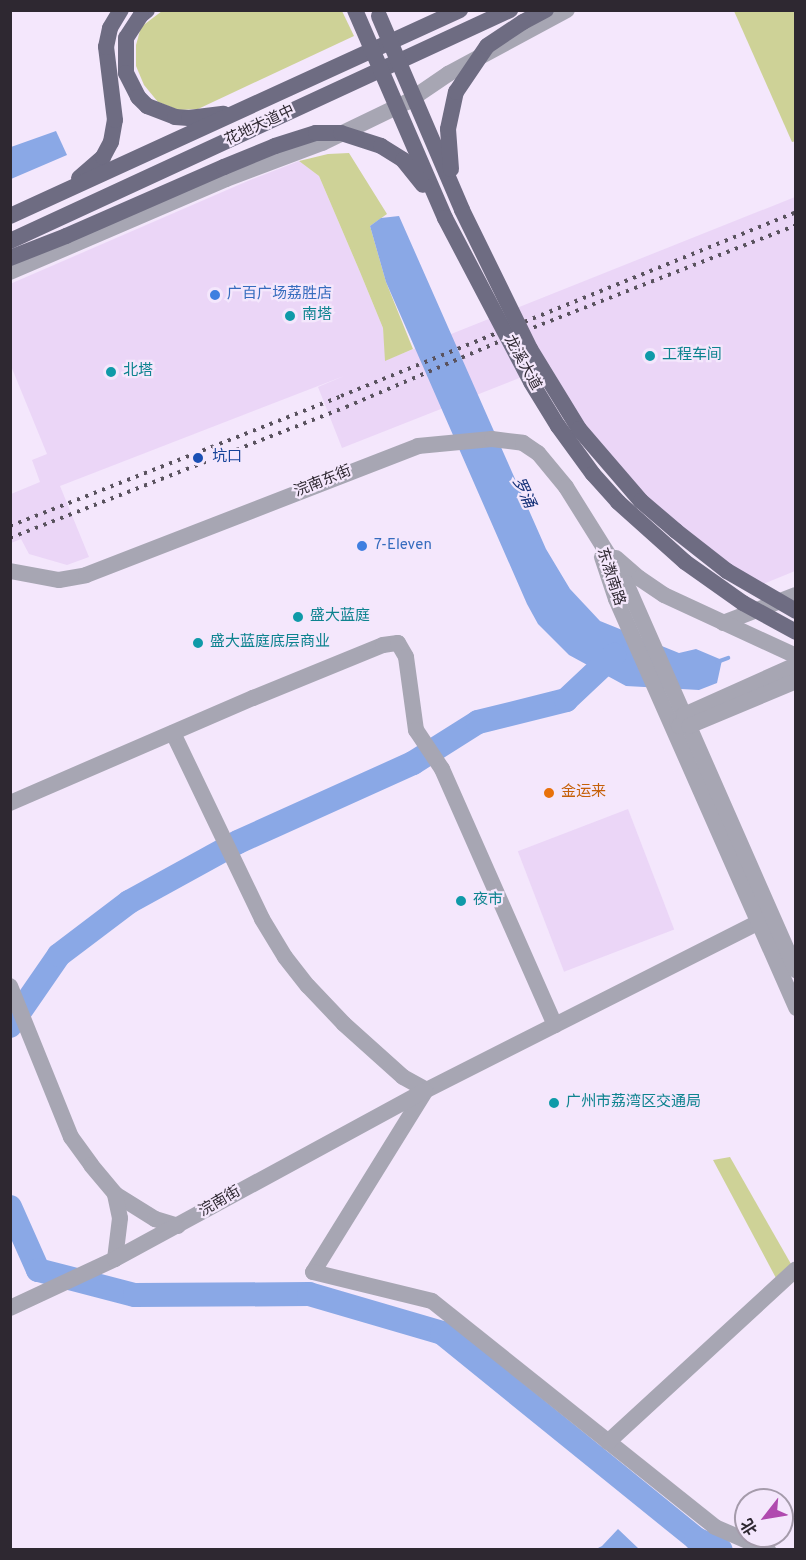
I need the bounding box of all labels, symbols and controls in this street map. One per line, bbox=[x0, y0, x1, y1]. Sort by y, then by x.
street label: 花地大道中 bbox=[222, 102, 298, 150]
place label: 广百广场荔胜店 bbox=[227, 286, 332, 304]
marker: 广百广场荔胜店 bbox=[208, 288, 222, 302]
place label: 南塔 bbox=[302, 307, 332, 325]
marker: 南塔 bbox=[283, 309, 297, 323]
street label: 龙溪大道 bbox=[500, 332, 544, 394]
place label: 工程车间 bbox=[662, 347, 722, 365]
marker: 工程车间 bbox=[643, 349, 657, 363]
place label: 北塔 bbox=[123, 363, 153, 381]
marker: 北塔 bbox=[104, 365, 118, 379]
marker: 坑口 bbox=[189, 449, 207, 467]
place label: 坑口 bbox=[212, 449, 242, 467]
street label: 浣南东街 bbox=[292, 462, 354, 502]
water label: 罗涌 bbox=[508, 474, 538, 512]
place label: 7-Eleven bbox=[374, 537, 432, 555]
marker: 7-Eleven bbox=[355, 539, 369, 553]
street label: 东漖南路 bbox=[592, 546, 628, 608]
place label: 盛大蓝庭 bbox=[310, 608, 370, 626]
marker: 盛大蓝庭 bbox=[291, 610, 305, 624]
place label: 盛大蓝庭底层商业 bbox=[210, 634, 330, 652]
marker: 盛大蓝庭底层商业 bbox=[191, 636, 205, 650]
place label: 金运来 bbox=[561, 784, 606, 802]
marker: 金运来 bbox=[542, 786, 556, 800]
place label: 夜市 bbox=[473, 892, 503, 910]
marker: 夜市 bbox=[454, 894, 468, 908]
place label: 广州市荔湾区交通局 bbox=[566, 1094, 701, 1112]
marker: 广州市荔湾区交通局 bbox=[547, 1096, 561, 1110]
street label: 浣南街 bbox=[196, 1183, 244, 1221]
north arrow bbox=[734, 1488, 794, 1548]
text: 北 bbox=[738, 1514, 763, 1538]

